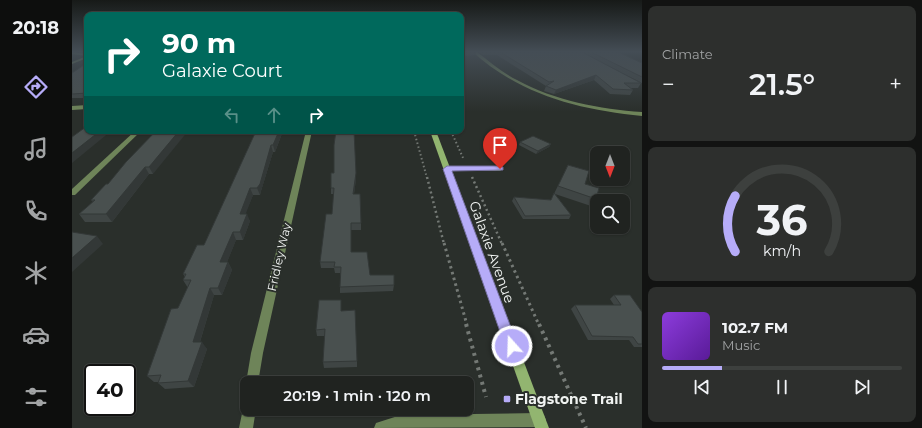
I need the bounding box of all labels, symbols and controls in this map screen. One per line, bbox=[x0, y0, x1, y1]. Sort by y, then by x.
text: 20:18 bbox=[13, 17, 59, 39]
text: 90 m bbox=[162, 26, 236, 60]
icon: right bbox=[96, 28, 148, 80]
text: Climate bbox=[662, 46, 713, 62]
text: Galaxie Court bbox=[162, 60, 283, 82]
text: 21.5° bbox=[749, 66, 815, 103]
text: − bbox=[662, 71, 675, 98]
text: + bbox=[889, 71, 902, 98]
icon: directions bbox=[22, 73, 50, 101]
icon: left bbox=[221, 104, 243, 126]
icon: ahead bbox=[263, 104, 285, 126]
icon: right bbox=[305, 104, 327, 126]
pin bbox=[483, 128, 517, 169]
icon: arrive bbox=[489, 134, 511, 156]
icon: music bbox=[22, 135, 50, 163]
north arrow bbox=[590, 146, 630, 186]
map controls bbox=[590, 146, 630, 234]
button: search bbox=[590, 194, 630, 234]
text: 36 bbox=[755, 195, 808, 245]
icon: phone bbox=[22, 197, 50, 225]
street label: Galaxie Avenue bbox=[465, 199, 519, 305]
street label: Fridley Way bbox=[264, 221, 294, 293]
text: km/h bbox=[763, 242, 801, 260]
icon: climate bbox=[22, 259, 50, 287]
text: 102.7 FM bbox=[722, 318, 788, 337]
icon: car bbox=[22, 321, 50, 349]
position arrow bbox=[491, 325, 533, 367]
text: Music bbox=[722, 337, 760, 353]
speed limit sign: 40 bbox=[84, 364, 136, 416]
icon: previous bbox=[691, 376, 713, 398]
icon: pause bbox=[771, 376, 793, 398]
icon: next bbox=[851, 376, 873, 398]
icon: filters bbox=[22, 383, 50, 411]
text: 20:19 · 1 min · 120 m bbox=[283, 386, 431, 405]
place label: Flagstone Trail bbox=[515, 390, 623, 408]
marker: Flagstone Trail bbox=[502, 394, 512, 404]

